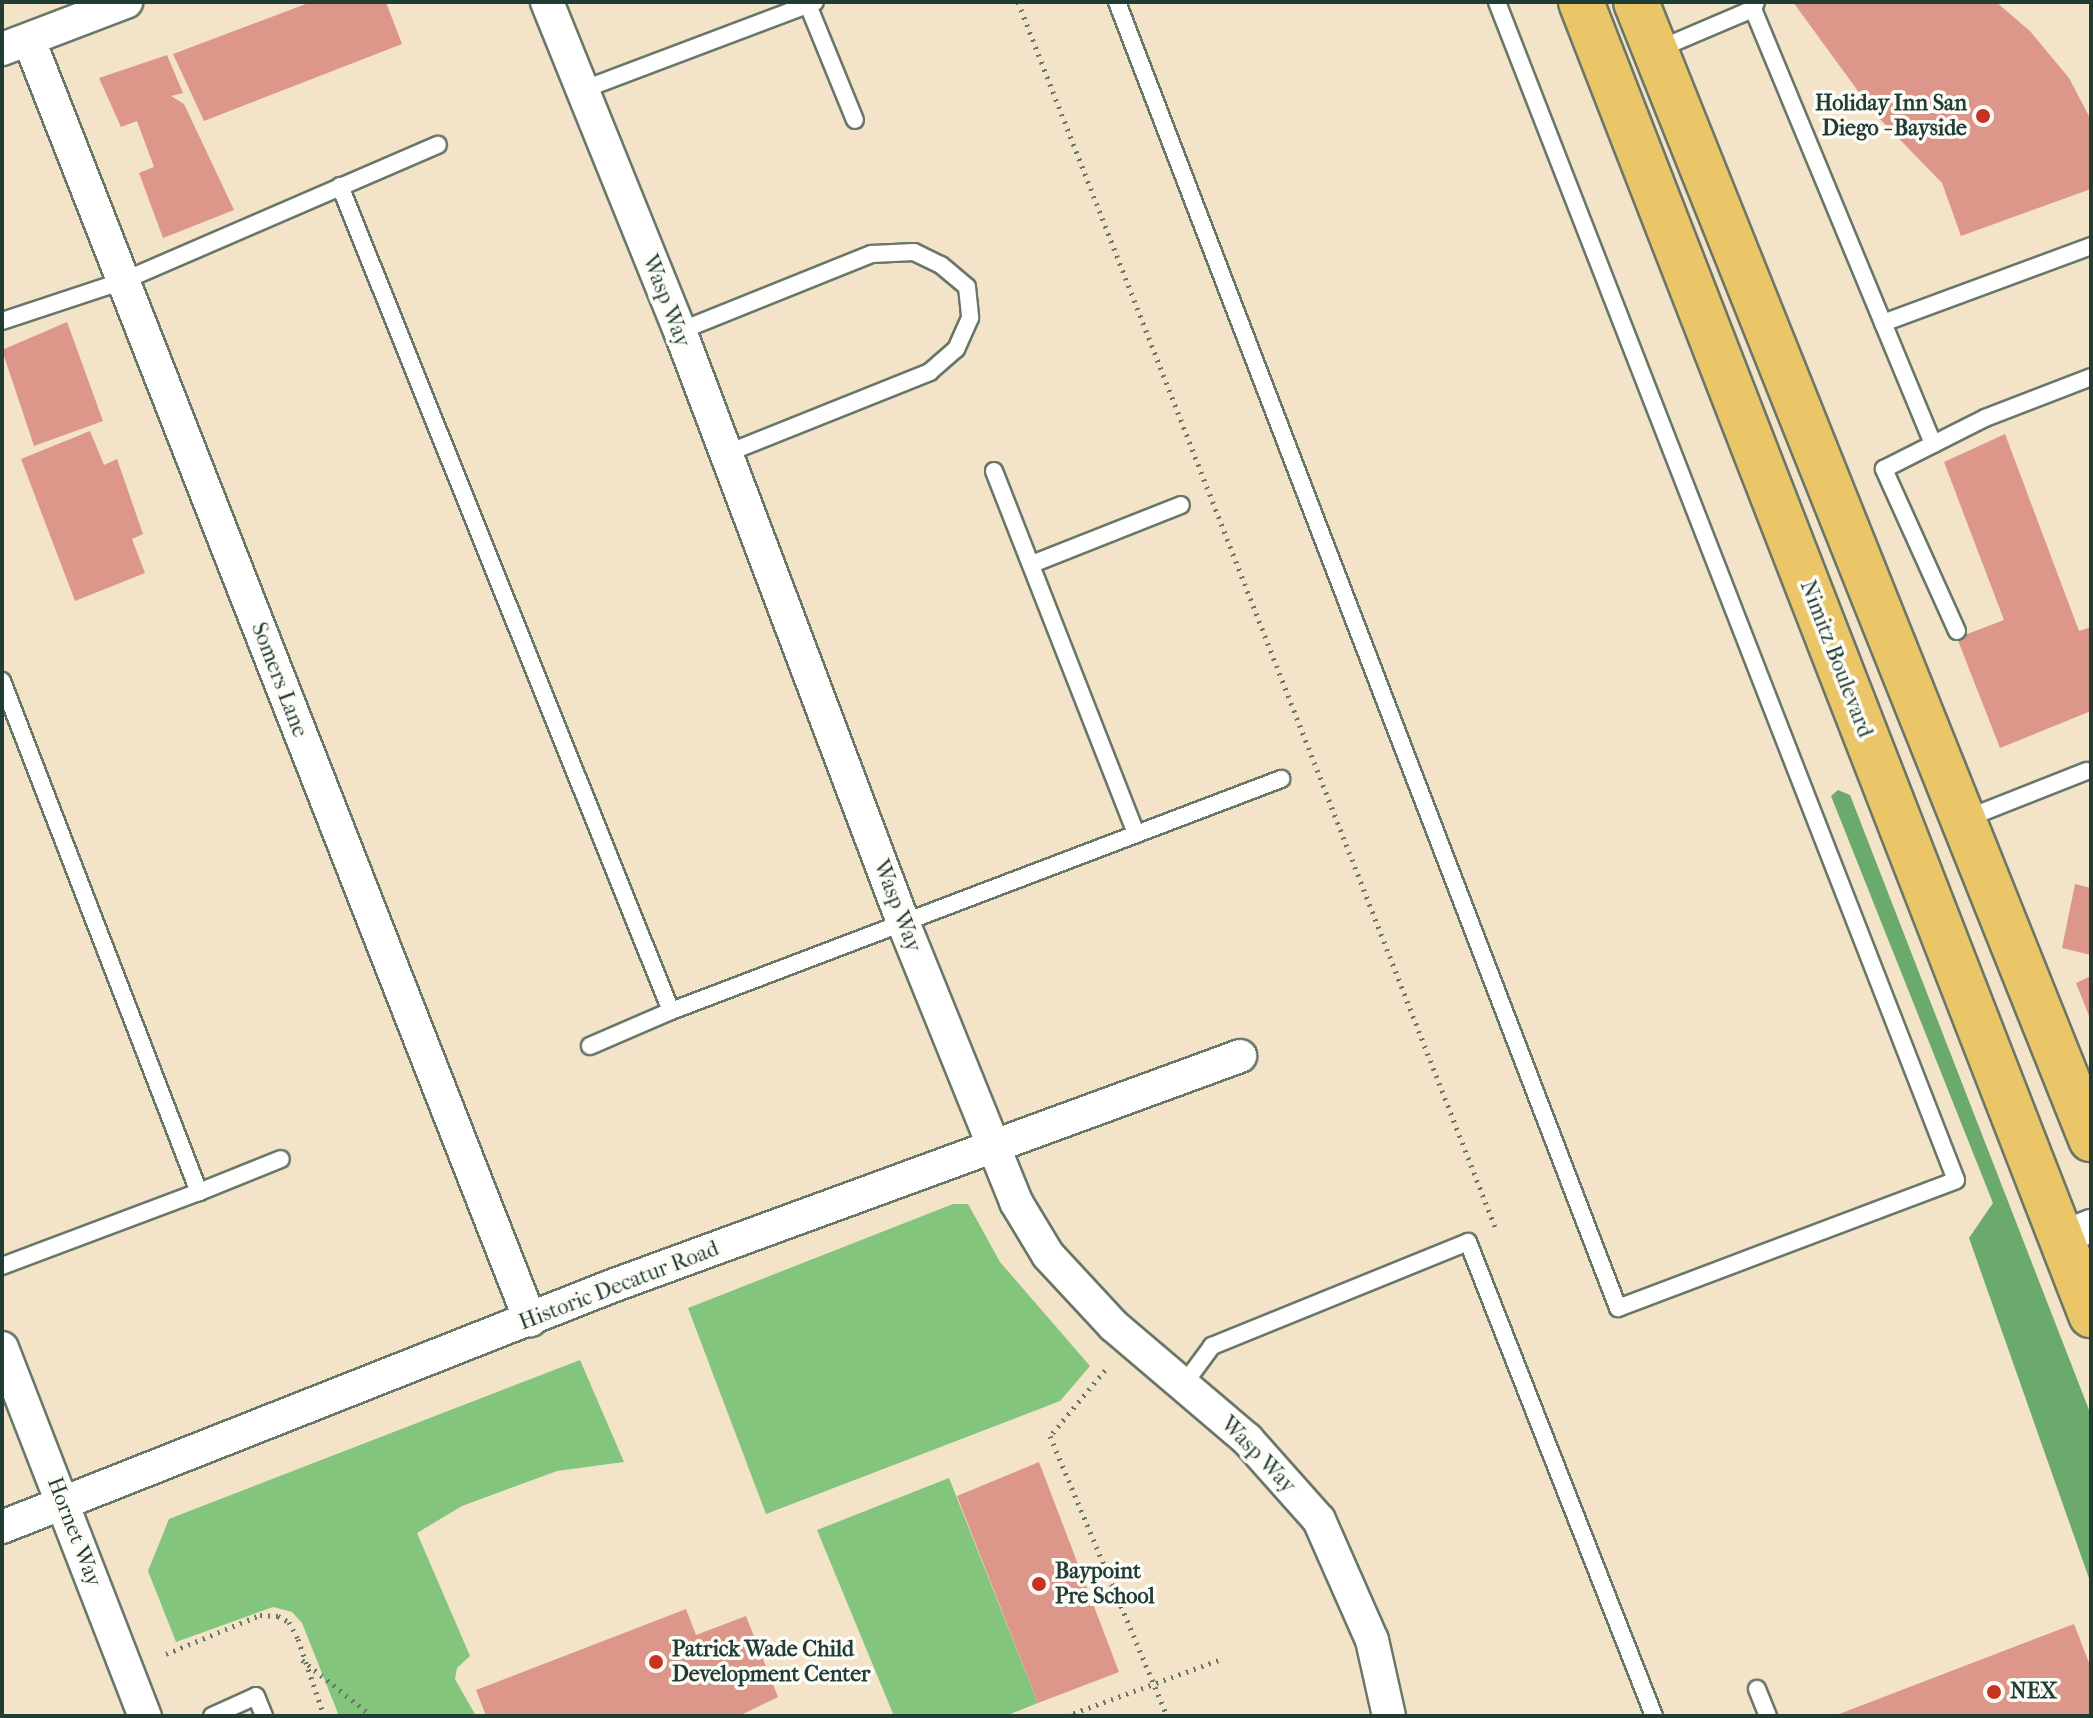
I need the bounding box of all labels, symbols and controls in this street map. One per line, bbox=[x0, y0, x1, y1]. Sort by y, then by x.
place label: Holiday Inn San Diego - Bayside bbox=[1815, 90, 1967, 142]
marker: Holiday Inn San Diego - Bayside bbox=[1974, 107, 1992, 125]
street label: Wasp Way bbox=[636, 251, 696, 351]
street label: Nimitz Boulevard bbox=[1794, 577, 1878, 741]
street label: Somers Lane bbox=[245, 619, 313, 741]
street label: Wasp Way bbox=[867, 856, 927, 956]
street label: Historic Decatur Road bbox=[515, 1236, 723, 1336]
street label: Wasp Way bbox=[1215, 1411, 1301, 1499]
street label: Hornet Way bbox=[41, 1473, 107, 1591]
place label: Baypoint Pre School bbox=[1055, 1558, 1155, 1610]
marker: Baypoint Pre School bbox=[1030, 1575, 1048, 1593]
place label: Patrick Wade Child Development Center bbox=[672, 1636, 870, 1688]
marker: Patrick Wade Child Development Center bbox=[647, 1653, 665, 1671]
place label: NEX bbox=[2010, 1679, 2057, 1705]
marker: NEX bbox=[1985, 1683, 2003, 1701]

